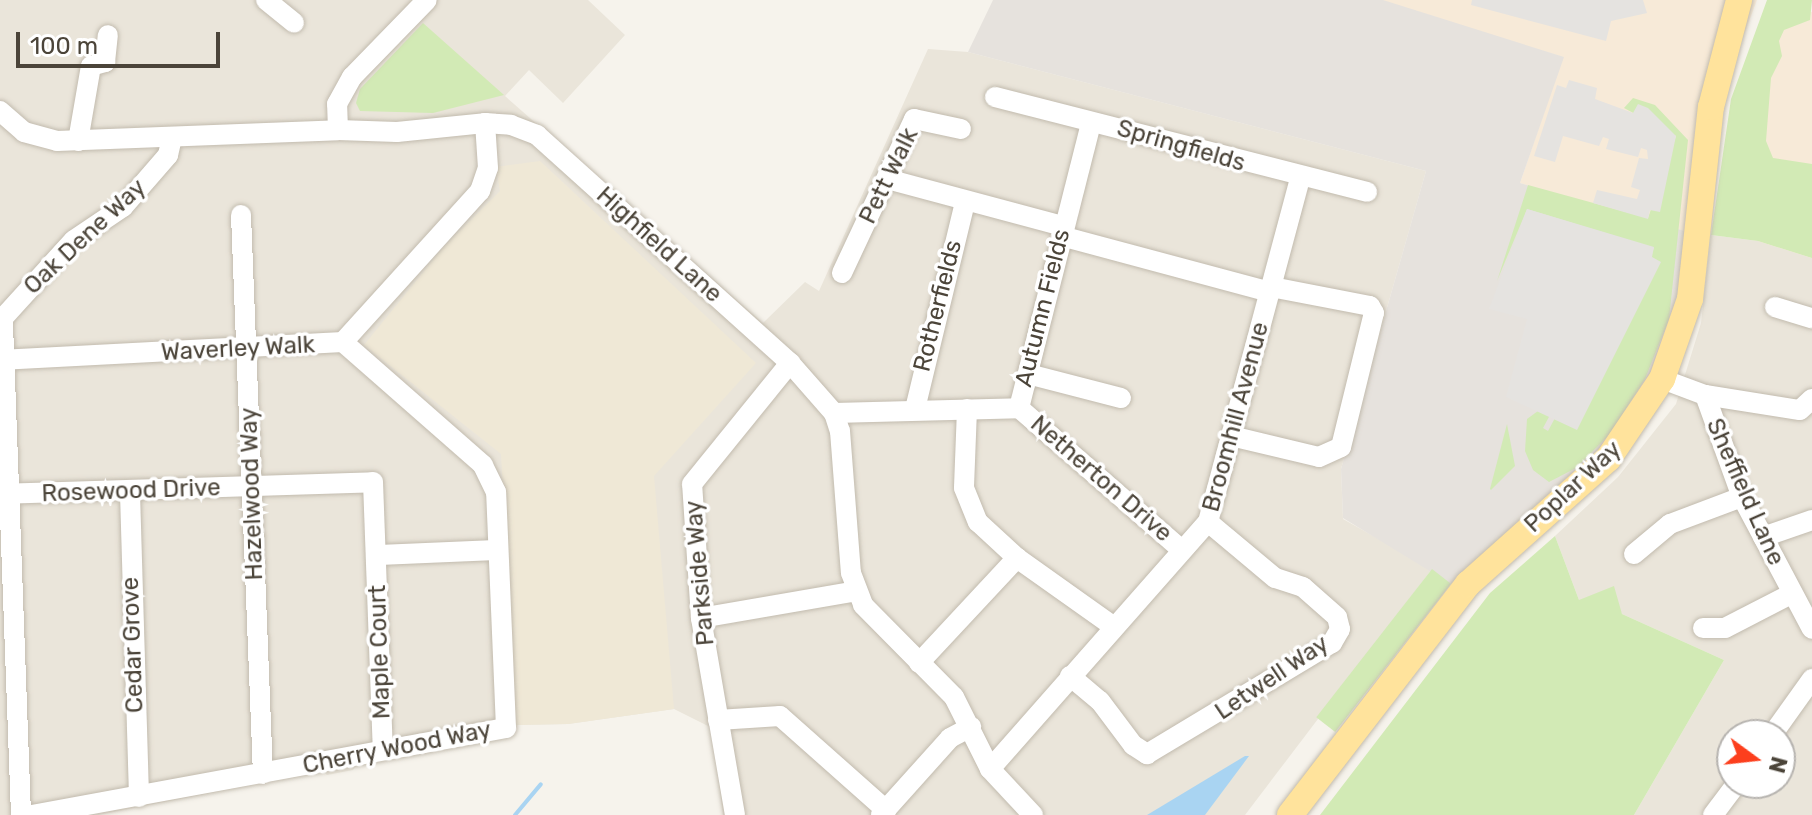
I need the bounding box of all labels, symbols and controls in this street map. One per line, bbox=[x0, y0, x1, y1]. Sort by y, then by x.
scale bar bbox=[20, 16, 224, 66]
text: 100 m bbox=[30, 32, 98, 60]
street label: Springfields bbox=[1114, 114, 1248, 178]
street label: Pett Walk bbox=[853, 123, 925, 229]
street label: Oak Dene Way bbox=[18, 173, 152, 301]
street label: Highfield Lane bbox=[590, 181, 728, 309]
street label: Autumn Fields bbox=[1009, 226, 1077, 390]
street label: Rotherfields bbox=[908, 237, 968, 375]
street label: Broomhill Avenue bbox=[1197, 319, 1275, 515]
street label: Waverley Walk bbox=[160, 331, 316, 367]
street label: Hazelwood Way bbox=[235, 407, 269, 581]
street label: Netherton Drive bbox=[1024, 410, 1178, 548]
street label: Sheffield Lane bbox=[1700, 414, 1790, 570]
street label: Poplar Way bbox=[1518, 435, 1628, 539]
street label: Rosewood Drive bbox=[41, 473, 221, 509]
street label: Parkside Way bbox=[679, 499, 721, 647]
street label: Cedar Grove bbox=[116, 576, 150, 714]
street label: Maple Court bbox=[363, 584, 397, 720]
street label: Letwell Way bbox=[1210, 629, 1334, 727]
street label: Cherry Wood Way bbox=[300, 715, 494, 781]
north arrow bbox=[1716, 719, 1796, 799]
text: N bbox=[1763, 754, 1793, 776]

